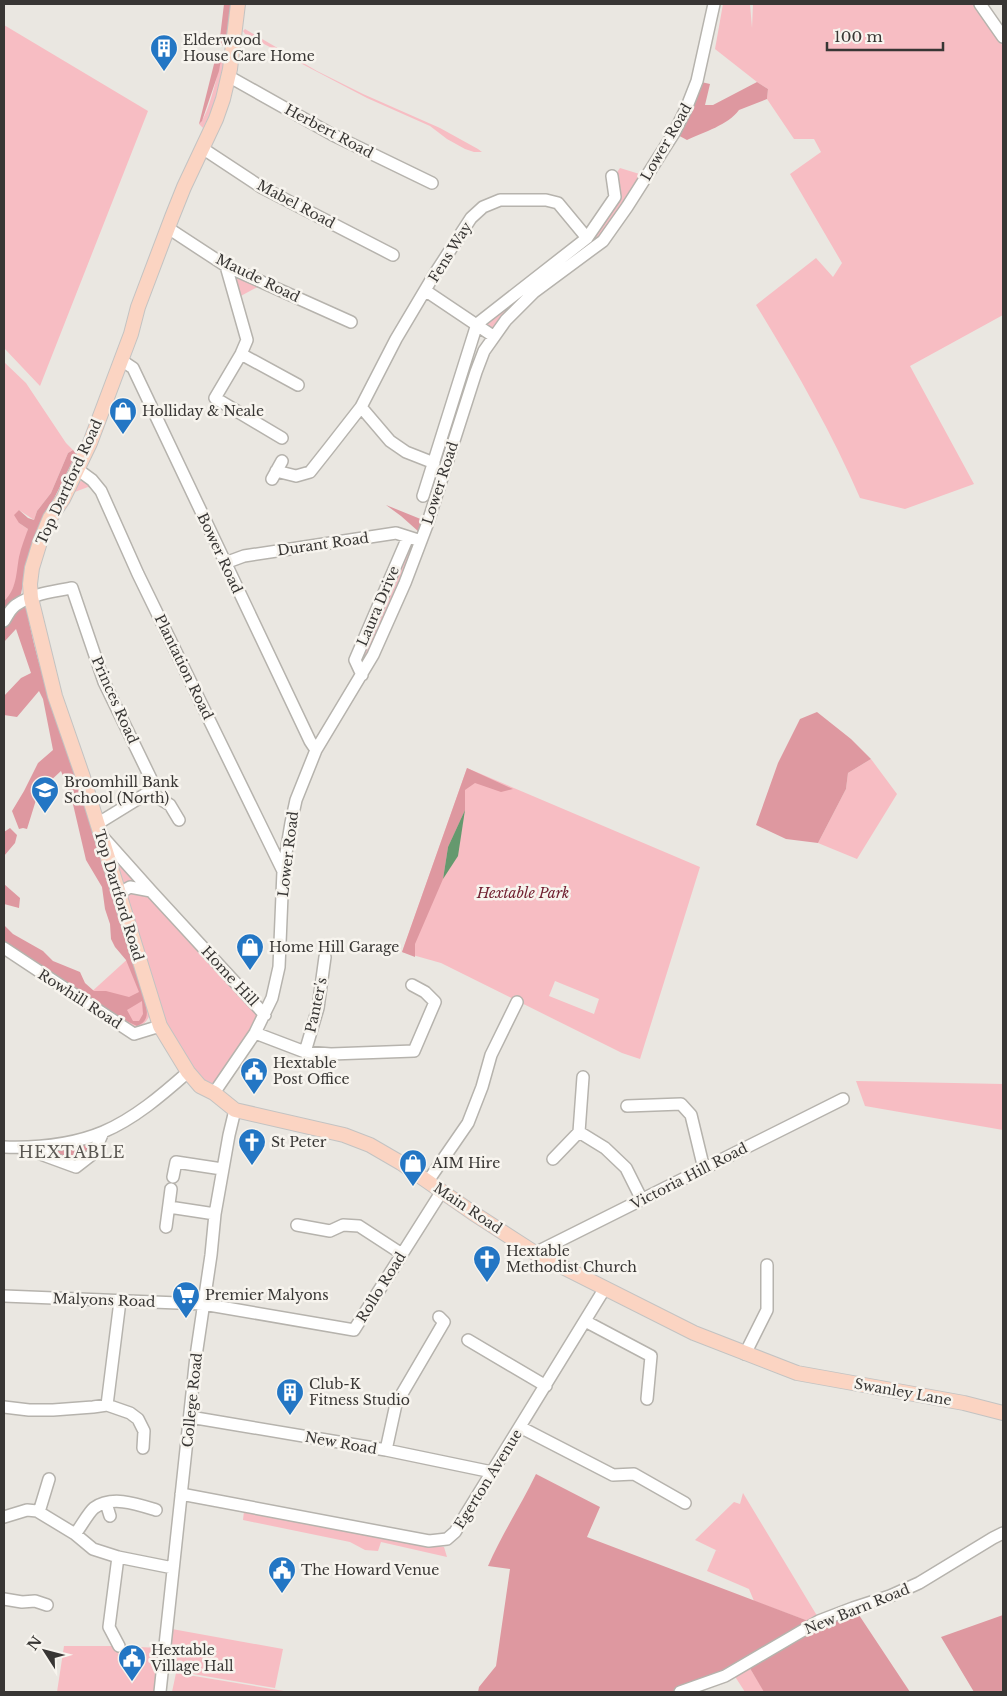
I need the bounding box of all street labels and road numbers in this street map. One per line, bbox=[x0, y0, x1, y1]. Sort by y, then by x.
street label: Herbert Road bbox=[282, 100, 377, 162]
street label: Lower Road bbox=[637, 100, 696, 184]
street label: Mabel Road bbox=[254, 176, 339, 232]
street label: Fens Way bbox=[424, 218, 476, 286]
street label: Maude Road bbox=[213, 250, 303, 306]
street label: Top Dartford Road bbox=[32, 416, 106, 548]
street label: Lower Road bbox=[418, 439, 462, 527]
street label: Bower Road bbox=[193, 510, 247, 597]
street label: Durant Road bbox=[276, 529, 371, 559]
street label: Laura Drive bbox=[353, 563, 403, 649]
street label: Plantation Road bbox=[151, 611, 217, 723]
street label: Princes Road bbox=[88, 653, 143, 747]
street label: Lower Road bbox=[274, 810, 302, 898]
street label: Top Dartford Road bbox=[90, 827, 148, 963]
street label: Home Hill bbox=[198, 942, 263, 1010]
street label: Rowhill Road bbox=[35, 965, 126, 1033]
street label: Panter's bbox=[301, 976, 331, 1034]
street label: Victoria Hill Road bbox=[627, 1139, 751, 1214]
street label: Main Road bbox=[430, 1179, 506, 1238]
street label: Rollo Road bbox=[352, 1248, 410, 1326]
street label: Malyons Road bbox=[52, 1289, 156, 1311]
street label: College Road bbox=[178, 1351, 206, 1448]
street label: Swanley Lane bbox=[853, 1375, 953, 1409]
street label: Egerton Avenue bbox=[450, 1426, 526, 1532]
street label: New Road bbox=[304, 1428, 379, 1458]
street label: New Barn Road bbox=[802, 1580, 913, 1638]

